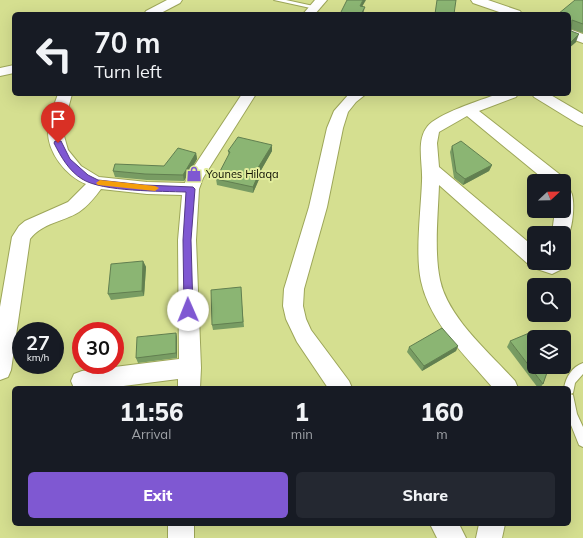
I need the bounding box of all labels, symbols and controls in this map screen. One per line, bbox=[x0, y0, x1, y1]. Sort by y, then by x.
text: 70 m bbox=[94, 25, 160, 60]
icon: left bbox=[28, 28, 80, 80]
text: Turn left bbox=[94, 60, 162, 83]
pin bbox=[41, 102, 75, 143]
icon: arrive bbox=[47, 108, 69, 130]
shop icon: Younes Hilaqa bbox=[185, 165, 203, 183]
place label: Younes Hilaqa bbox=[205, 167, 279, 181]
north arrow bbox=[527, 174, 571, 218]
map controls bbox=[527, 174, 571, 374]
button: sound bbox=[527, 226, 571, 270]
button: search bbox=[527, 278, 571, 322]
position arrow bbox=[167, 289, 209, 331]
speed limit sign: 30 bbox=[72, 322, 124, 374]
text: 27 bbox=[26, 330, 50, 355]
button: layers bbox=[527, 330, 571, 374]
text: km/h bbox=[27, 351, 49, 364]
text: 11:56 bbox=[119, 397, 183, 427]
text: 1 bbox=[295, 397, 309, 427]
text: 160 bbox=[420, 397, 464, 427]
text: Arrival bbox=[131, 426, 171, 442]
text: min bbox=[291, 426, 313, 442]
text: m bbox=[436, 426, 448, 442]
button: Exit bbox=[28, 472, 288, 518]
button: Share bbox=[296, 472, 555, 518]

